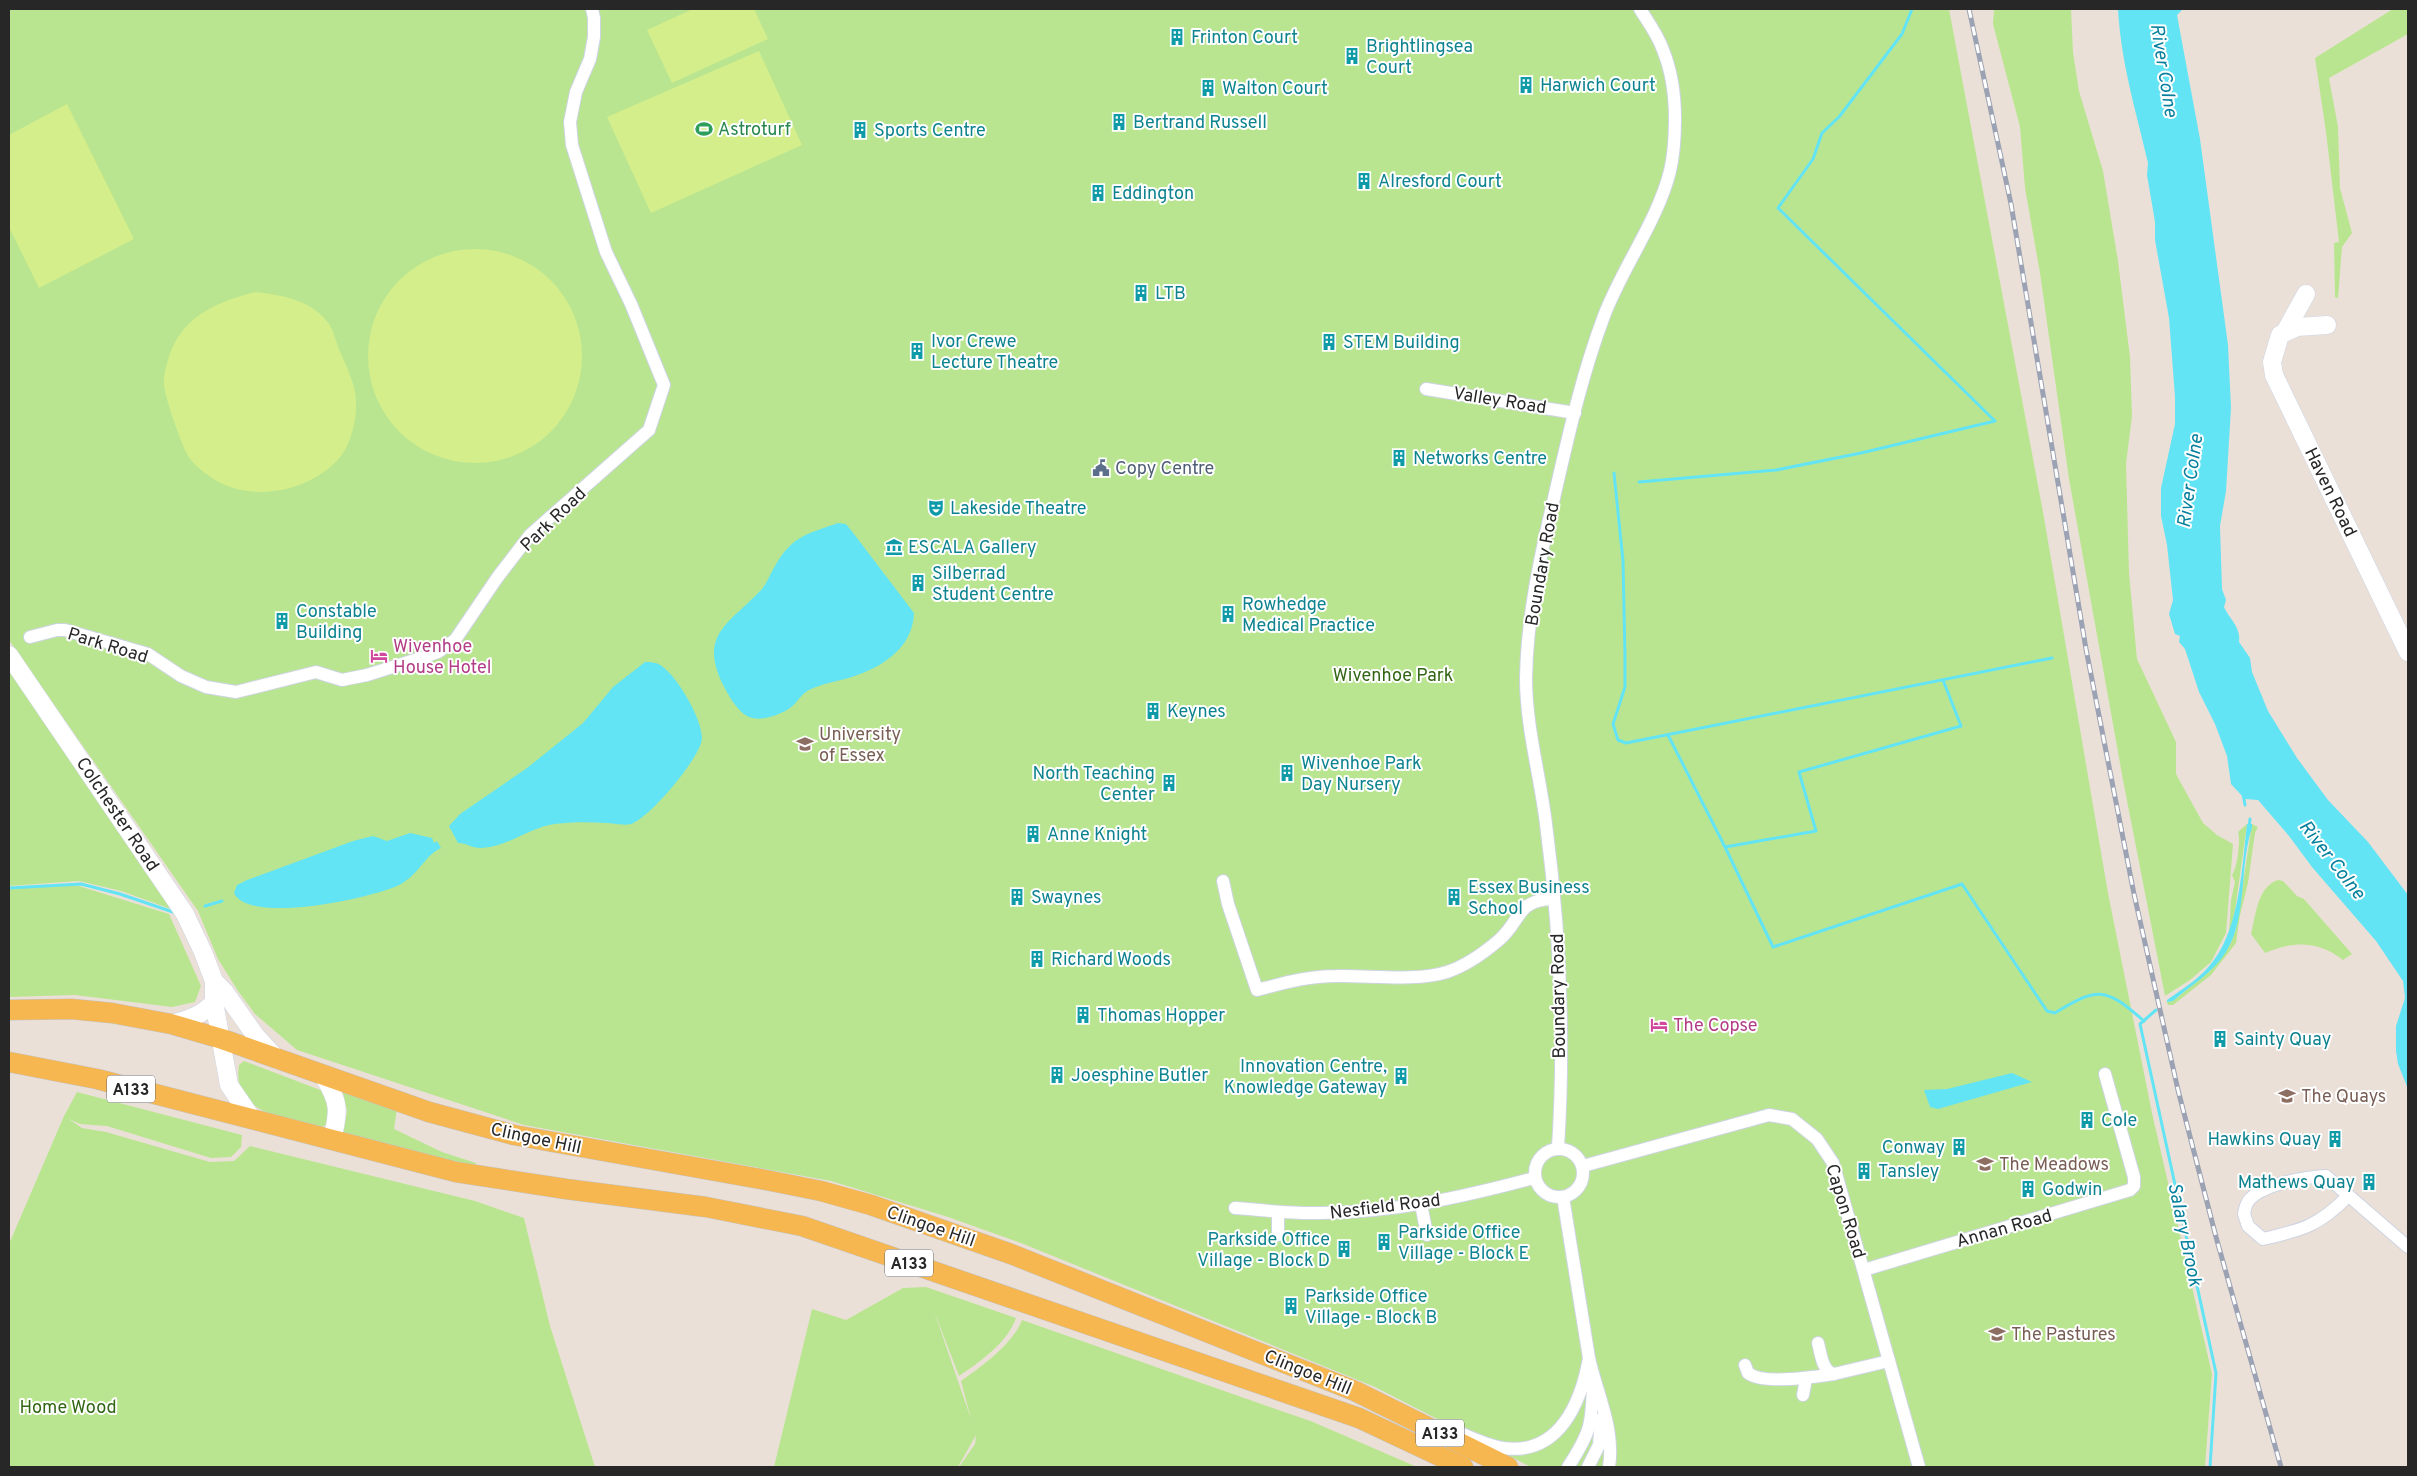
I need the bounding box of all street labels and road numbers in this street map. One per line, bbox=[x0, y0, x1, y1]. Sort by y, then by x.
street label: Valley Road bbox=[1451, 383, 1548, 420]
street label: Haven Road bbox=[2298, 444, 2361, 541]
street label: Park Road bbox=[516, 483, 592, 557]
street label: Boundary Road bbox=[1521, 501, 1566, 628]
street label: Park Road bbox=[64, 623, 151, 670]
street label: Colchester Road bbox=[70, 753, 163, 876]
street label: Boundary Road bbox=[1547, 933, 1572, 1059]
road number: A133 bbox=[107, 1076, 155, 1102]
street label: Clingoe Hill bbox=[488, 1119, 583, 1160]
street label: Capon Road bbox=[1819, 1161, 1870, 1262]
street label: Nesfield Road bbox=[1328, 1189, 1442, 1226]
street label: Clingoe Hill bbox=[883, 1202, 978, 1253]
street label: Annan Road bbox=[1954, 1205, 2055, 1254]
road number: A133 bbox=[885, 1250, 933, 1276]
street label: Clingoe Hill bbox=[1260, 1345, 1355, 1401]
road number: A133 bbox=[1416, 1420, 1464, 1446]

